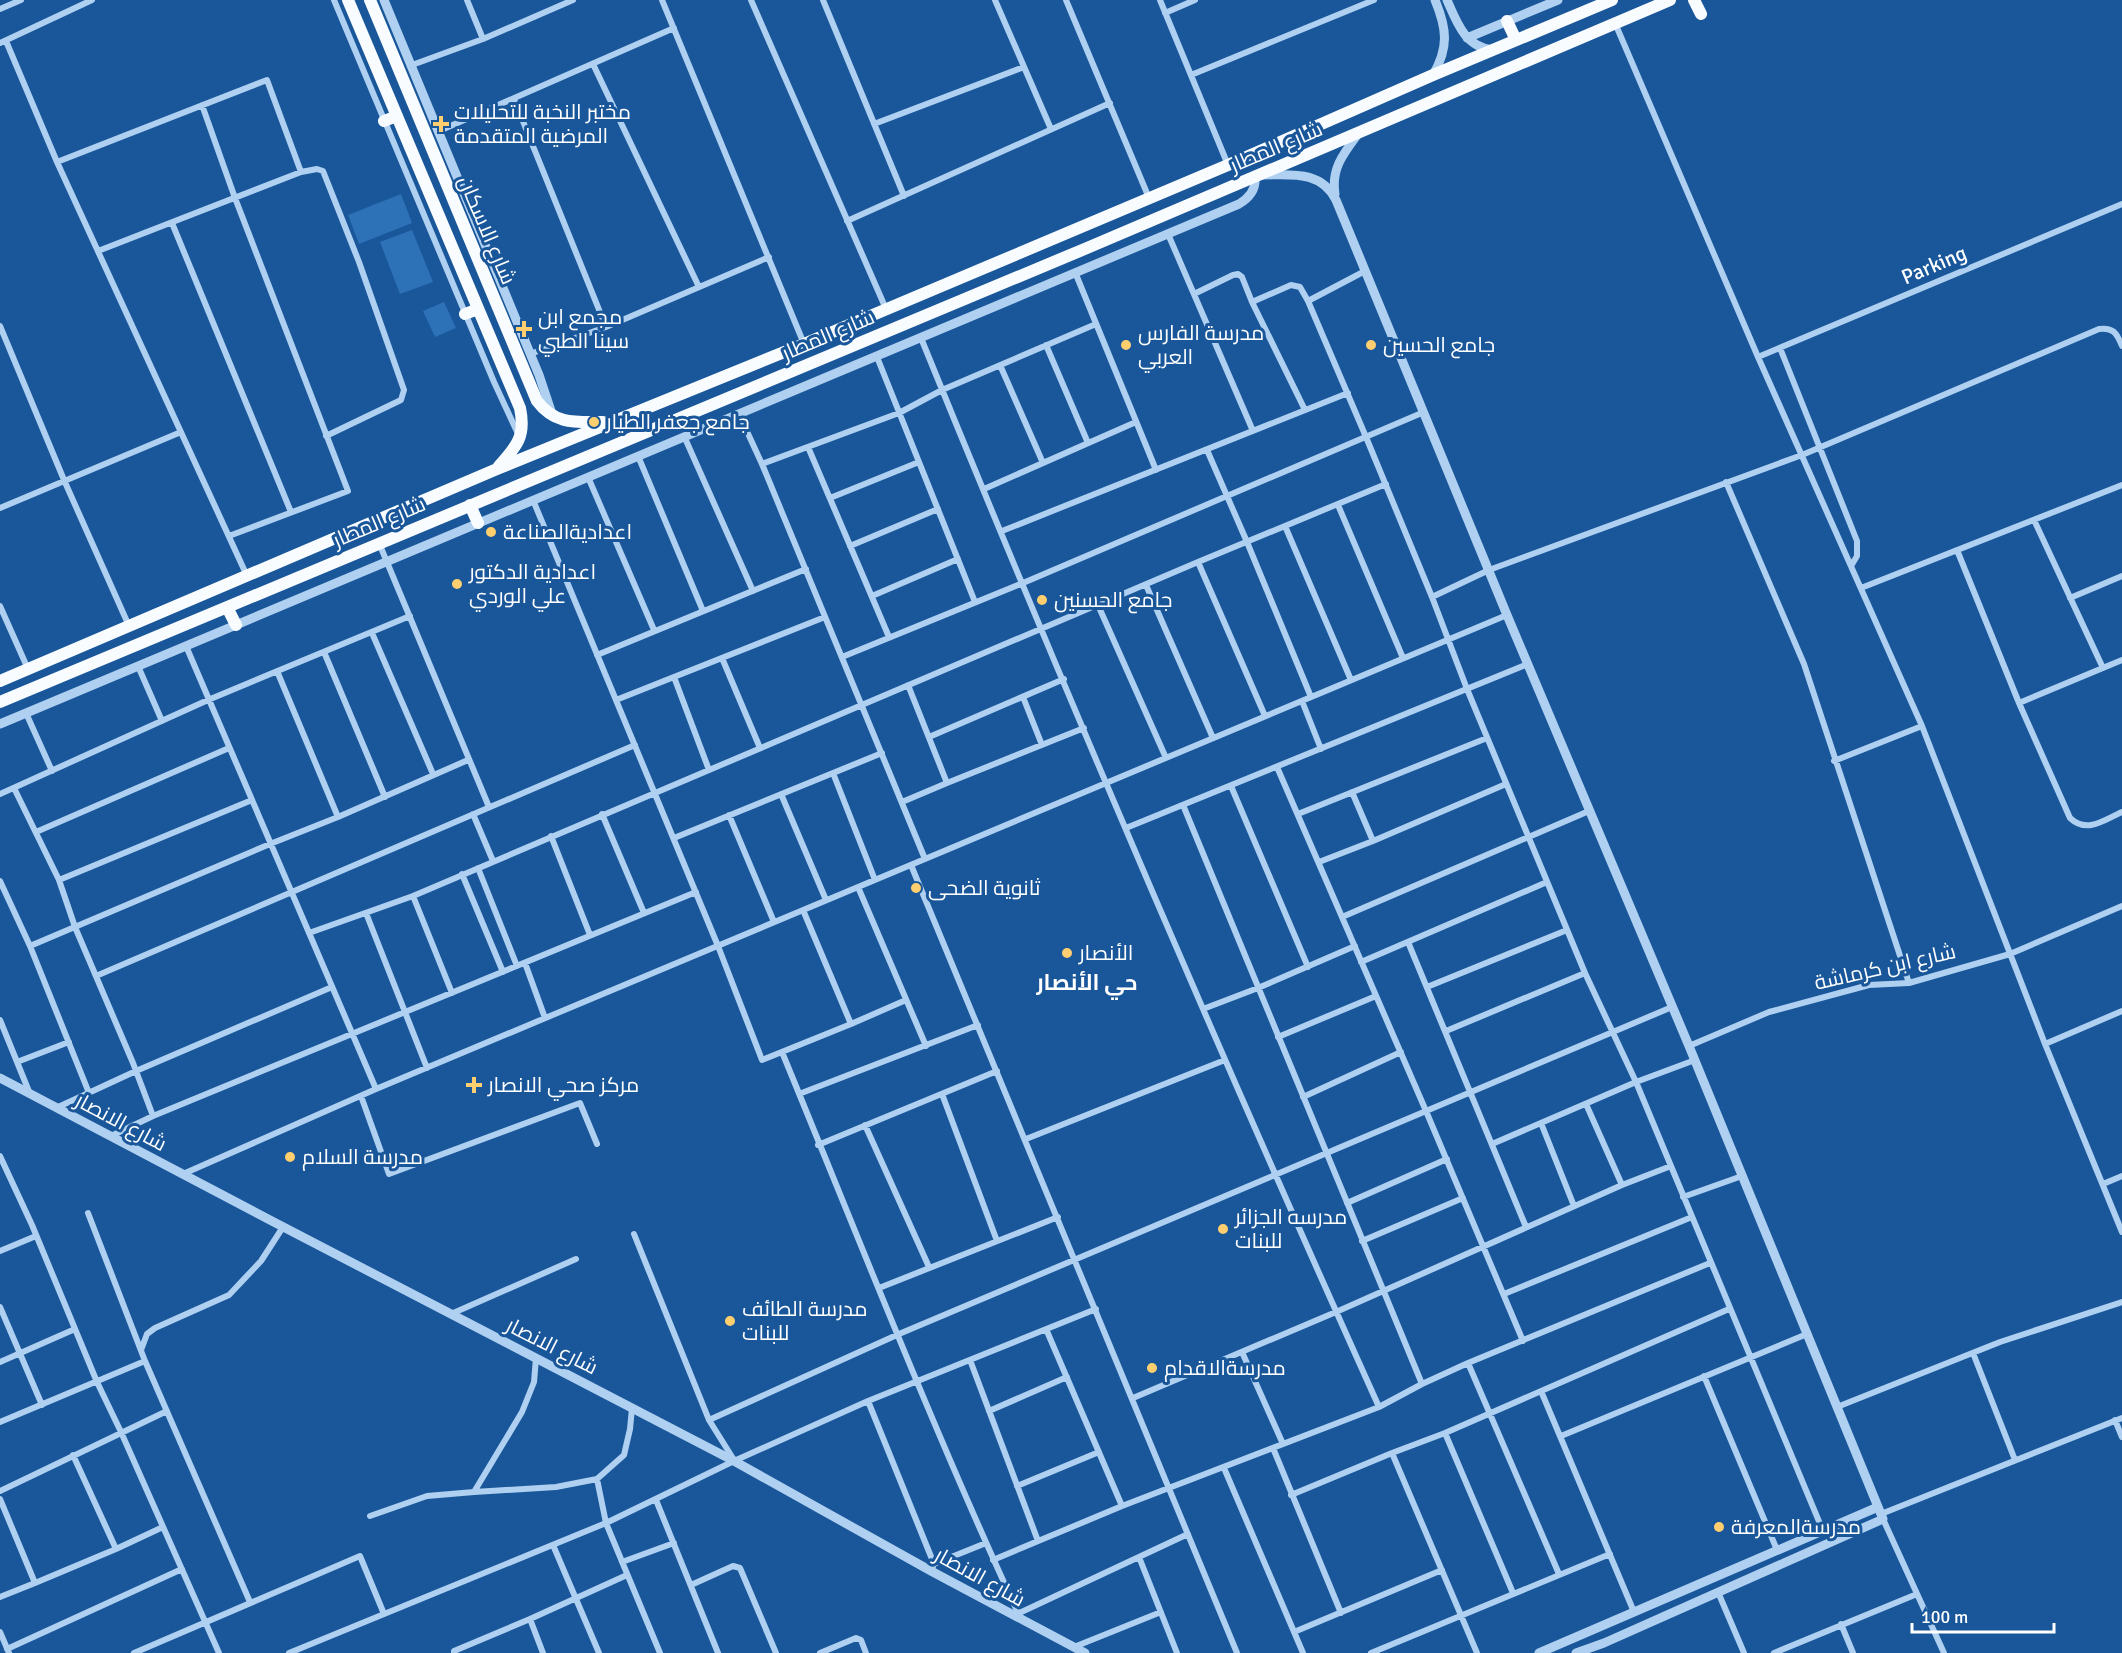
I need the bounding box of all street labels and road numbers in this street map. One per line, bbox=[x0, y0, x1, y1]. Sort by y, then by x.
street label: شارع المطار bbox=[1225, 116, 1327, 179]
street label: شارع الاسكان bbox=[451, 172, 522, 289]
street label: Parking bbox=[1897, 240, 1971, 290]
street label: شارع المطار bbox=[777, 304, 879, 367]
street label: شارع المطار bbox=[328, 491, 430, 554]
street label: شارع ابن كرماشة bbox=[1812, 938, 1959, 997]
street label: شارع الانصار bbox=[70, 1087, 171, 1158]
street label: شارع الانصار bbox=[500, 1311, 602, 1381]
street label: شارع الانصار bbox=[929, 1541, 1030, 1613]

